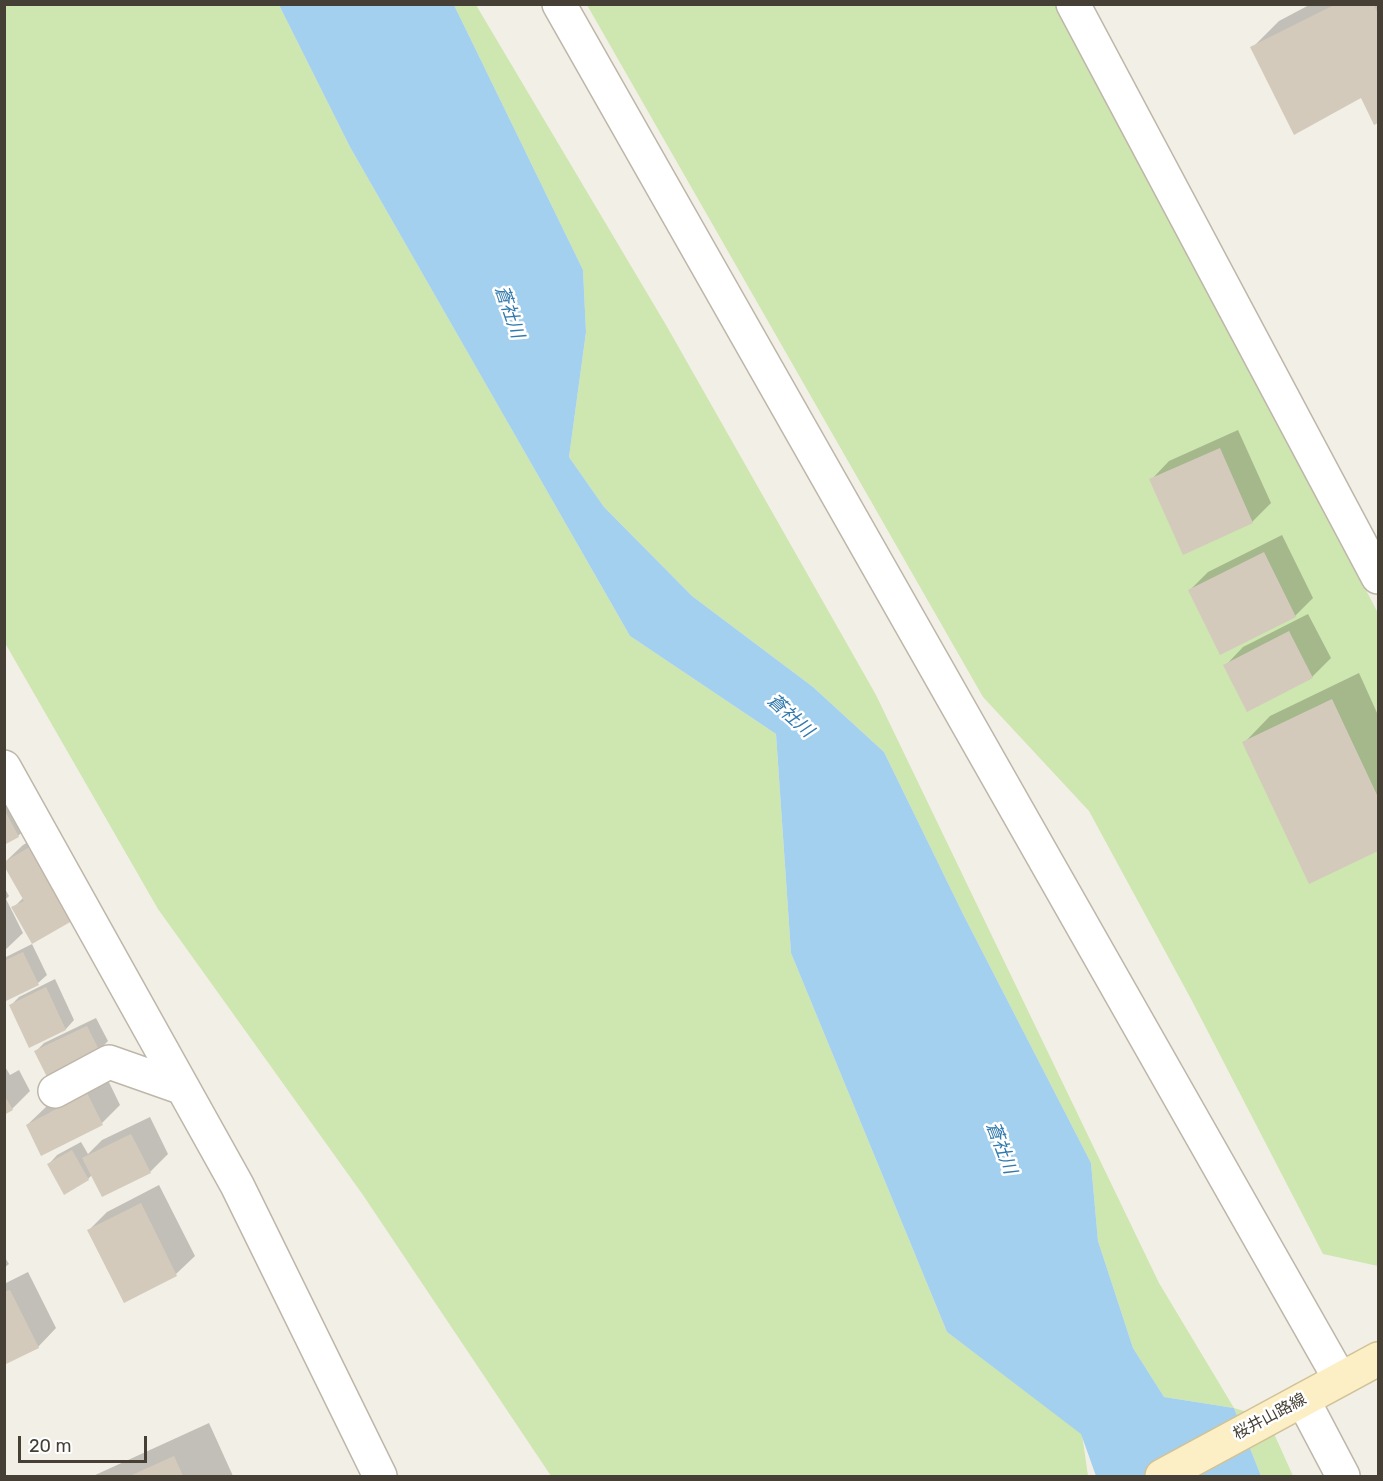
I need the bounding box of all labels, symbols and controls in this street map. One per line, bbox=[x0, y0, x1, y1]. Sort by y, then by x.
water label: 蒼社川 bbox=[490, 283, 528, 341]
water label: 蒼社川 bbox=[763, 690, 817, 742]
water label: 蒼社川 bbox=[981, 1119, 1021, 1177]
street label: 桜井山路線 bbox=[1230, 1390, 1310, 1444]
scale bar bbox=[21, 1424, 150, 1462]
text: 20 m bbox=[29, 1435, 71, 1457]

